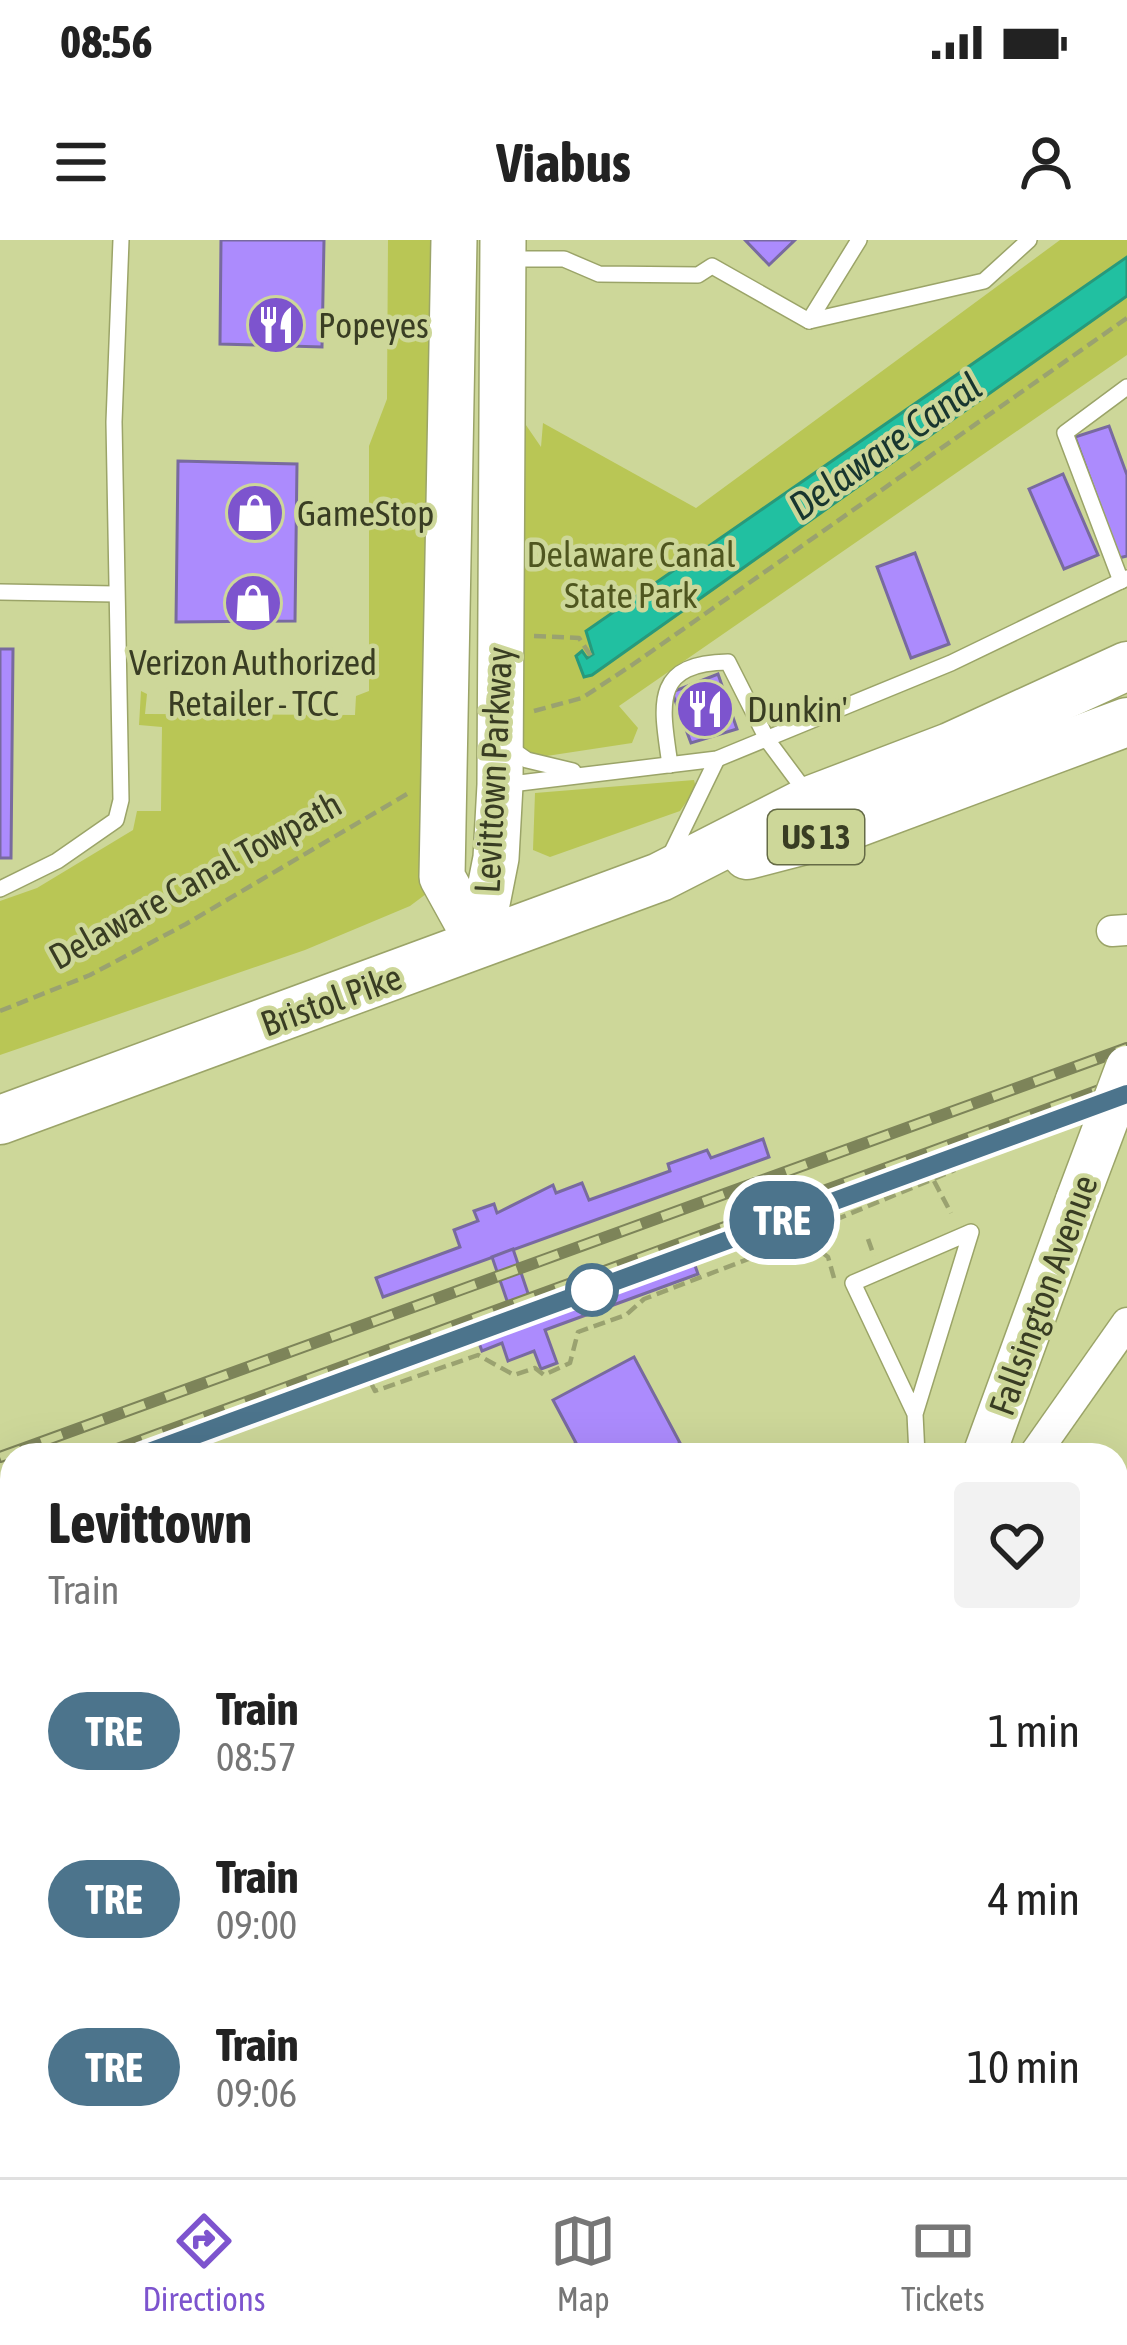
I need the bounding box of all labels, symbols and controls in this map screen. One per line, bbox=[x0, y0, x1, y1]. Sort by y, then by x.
text: 08:56 bbox=[60, 16, 153, 68]
icon: menu bbox=[48, 129, 114, 195]
icon: person bbox=[1013, 129, 1079, 195]
text: Viabus bbox=[496, 132, 631, 193]
restaurant icon: Popeyes bbox=[245, 294, 307, 356]
place label: Popeyes bbox=[318, 304, 429, 346]
water label: Delaware Canal bbox=[780, 363, 990, 529]
shop icon: GameStop bbox=[224, 482, 286, 544]
place label: GameStop bbox=[297, 492, 434, 534]
park label: Delaware Canal State Park bbox=[526, 533, 736, 616]
shop icon: Verizon Authorized Retailer - TCC bbox=[222, 572, 284, 634]
place label: Verizon Authorized Retailer - TCC bbox=[129, 641, 377, 724]
street label: Levittown Parkway bbox=[466, 646, 520, 894]
restaurant icon: Dunkin' bbox=[674, 678, 736, 740]
place label: Dunkin' bbox=[747, 688, 848, 730]
street label: Delaware Canal Towpath bbox=[42, 782, 348, 978]
road number: US 13 bbox=[768, 810, 864, 864]
street label: Bristol Pike bbox=[255, 955, 407, 1045]
street label: Fallsington Avenue bbox=[980, 1169, 1106, 1421]
line badge: TRE bbox=[713, 1181, 851, 1259]
text: TRE bbox=[753, 1196, 811, 1244]
unlabelled marker bbox=[567, 1265, 617, 1315]
button: heart bbox=[954, 1482, 1080, 1608]
text: Levittown bbox=[48, 1490, 252, 1555]
text: Train bbox=[48, 1568, 120, 1612]
text: Train bbox=[216, 1683, 299, 1735]
text: 1 min bbox=[988, 1705, 1080, 1757]
text: TRE bbox=[85, 1707, 143, 1755]
text: 08:57 bbox=[216, 1735, 296, 1779]
text: Train bbox=[216, 1851, 299, 1903]
text: 4 min bbox=[988, 1873, 1080, 1925]
text: TRE bbox=[85, 1875, 143, 1923]
text: 09:00 bbox=[216, 1903, 297, 1947]
text: Train bbox=[216, 2019, 299, 2071]
text: 10 min bbox=[967, 2041, 1080, 2093]
text: TRE bbox=[85, 2043, 143, 2091]
text: 09:06 bbox=[216, 2071, 297, 2115]
tab: Directions bbox=[142, 2208, 265, 2318]
tab: Map bbox=[550, 2208, 616, 2318]
tab: Tickets bbox=[901, 2208, 985, 2318]

